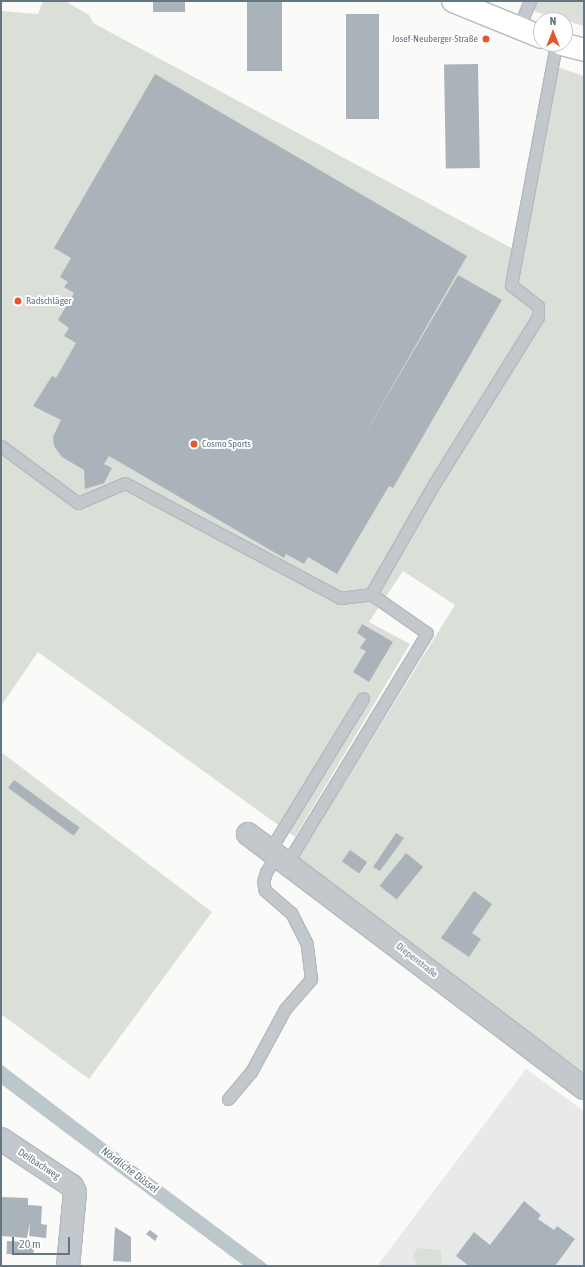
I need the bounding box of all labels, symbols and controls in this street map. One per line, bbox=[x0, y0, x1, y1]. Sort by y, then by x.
north arrow bbox=[533, 12, 573, 52]
text: N bbox=[550, 15, 556, 27]
place label: Josef-Neuberger-Straße bbox=[392, 33, 478, 45]
marker: Josef-Neuberger-Straße bbox=[481, 34, 491, 44]
place label: Radschläger bbox=[26, 295, 71, 307]
marker: Radschläger bbox=[13, 296, 23, 306]
place label: Cosmo Sports bbox=[202, 438, 251, 450]
marker: Cosmo Sports bbox=[189, 439, 199, 449]
street label: Diepenstraße bbox=[394, 940, 440, 980]
water label: Nördliche Düssel bbox=[99, 1144, 161, 1196]
street label: Deilbachweg bbox=[16, 1146, 62, 1182]
scale bar bbox=[14, 1229, 72, 1255]
text: 20 m bbox=[19, 1237, 41, 1251]

